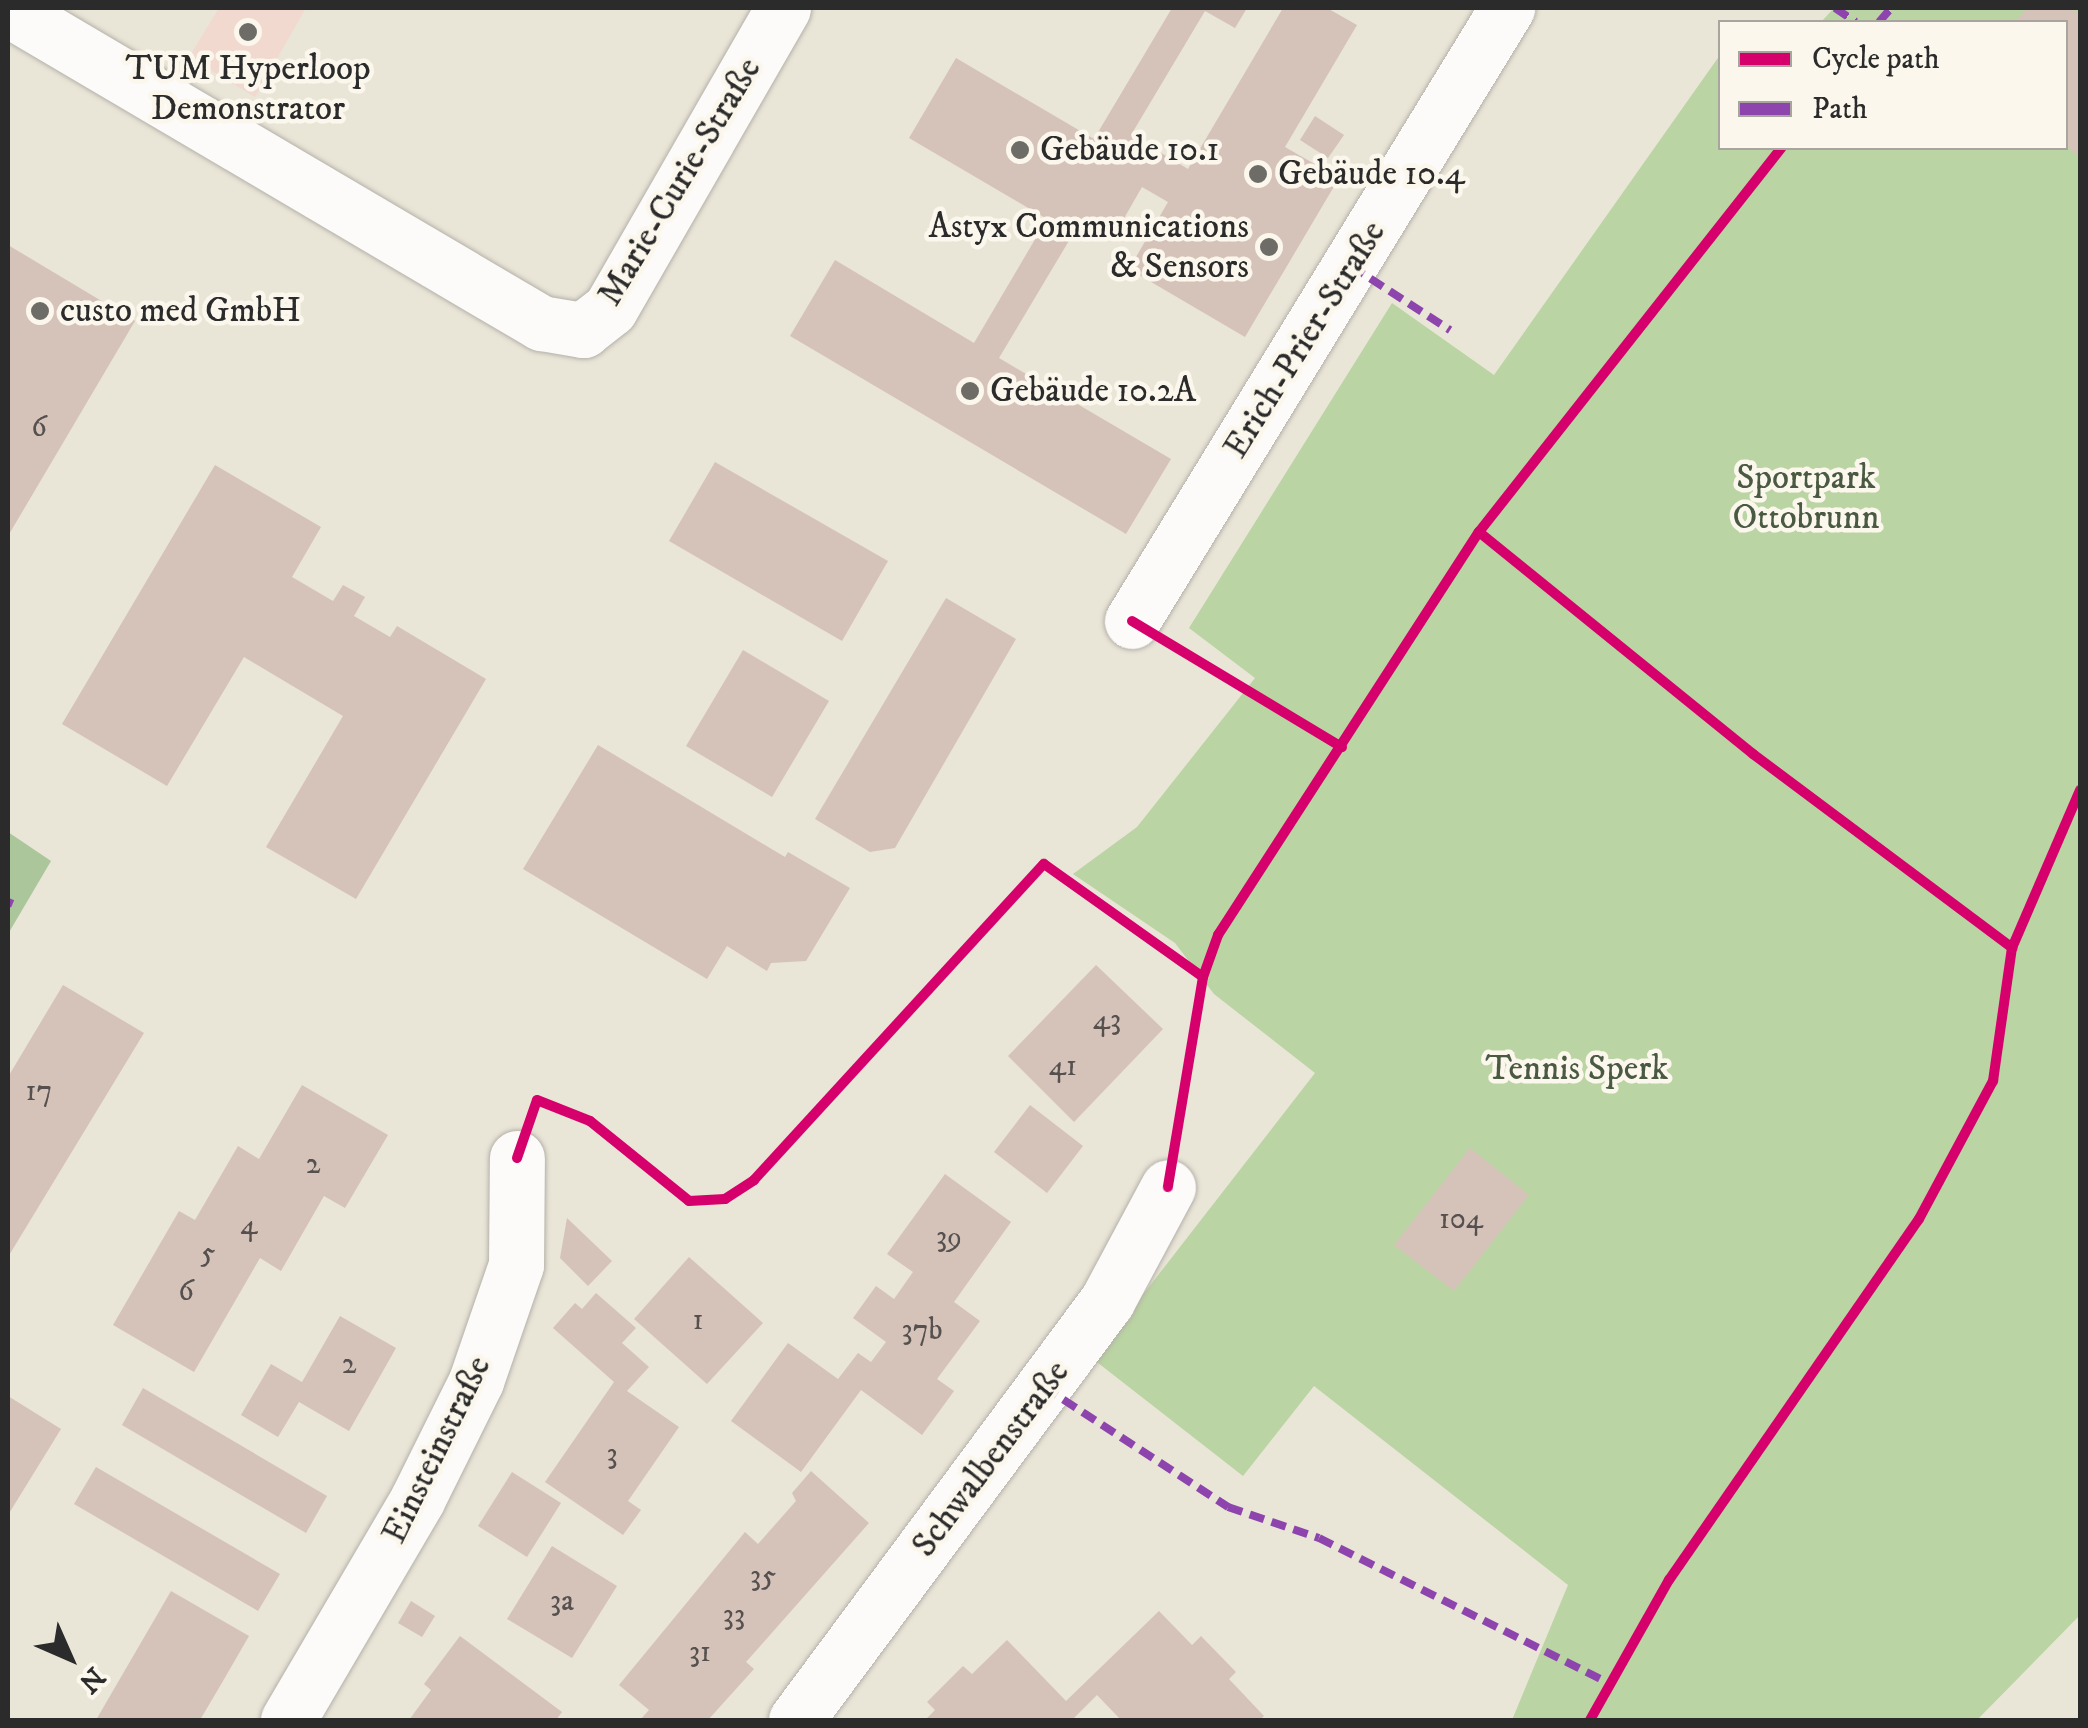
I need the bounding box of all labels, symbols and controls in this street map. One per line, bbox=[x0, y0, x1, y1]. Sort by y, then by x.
legend bbox=[1718, 20, 2068, 150]
marker: TUM Hyperloop Demonstrator bbox=[237, 21, 259, 43]
text: Cycle path bbox=[1812, 41, 1940, 78]
place label: TUM Hyperloop Demonstrator bbox=[125, 48, 371, 130]
street label: Marie-Curie-Straße bbox=[589, 50, 771, 314]
text: Path bbox=[1812, 91, 1868, 128]
place label: Gebäude 10.1 bbox=[1040, 129, 1219, 171]
marker: Gebäude 10.1 bbox=[1009, 139, 1031, 161]
place label: Gebäude 10.4 bbox=[1278, 153, 1465, 195]
marker: Gebäude 10.4 bbox=[1247, 163, 1269, 185]
place label: Astyx Communications & Sensors bbox=[928, 206, 1249, 288]
street label: Erich-Prier-Straße bbox=[1215, 214, 1395, 466]
marker: Astyx Communications & Sensors bbox=[1258, 236, 1280, 258]
place label: custo med GmbH bbox=[60, 290, 301, 332]
marker: custo med GmbH bbox=[29, 300, 51, 322]
place label: Gebäude 10.2A bbox=[990, 370, 1196, 412]
marker: Gebäude 10.2A bbox=[959, 380, 981, 402]
house number: 6 bbox=[31, 410, 47, 446]
park label: Sportpark Ottobrunn bbox=[1733, 457, 1879, 539]
house number: 43 bbox=[1093, 1003, 1121, 1039]
park label: Tennis Sperk bbox=[1486, 1048, 1668, 1090]
house number: 41 bbox=[1049, 1049, 1077, 1085]
house number: 17 bbox=[26, 1074, 52, 1110]
house number: 2 bbox=[306, 1147, 320, 1183]
house number: 104 bbox=[1439, 1202, 1483, 1238]
house number: 4 bbox=[240, 1208, 258, 1244]
house number: 39 bbox=[936, 1220, 962, 1256]
house number: 5 bbox=[201, 1236, 215, 1272]
house number: 6 bbox=[178, 1274, 194, 1310]
house number: 1 bbox=[692, 1303, 704, 1339]
house number: 37b bbox=[901, 1313, 943, 1349]
house number: 2 bbox=[342, 1347, 356, 1383]
street label: Einsteinstraße bbox=[374, 1349, 500, 1551]
street label: Schwalbenstraße bbox=[904, 1353, 1078, 1565]
house number: 3 bbox=[606, 1437, 618, 1473]
house number: 35 bbox=[750, 1559, 776, 1595]
house number: 3a bbox=[550, 1584, 574, 1620]
house number: 33 bbox=[723, 1598, 745, 1634]
north arrow bbox=[20, 1608, 120, 1708]
house number: 31 bbox=[689, 1635, 711, 1671]
text: N bbox=[71, 1659, 112, 1700]

